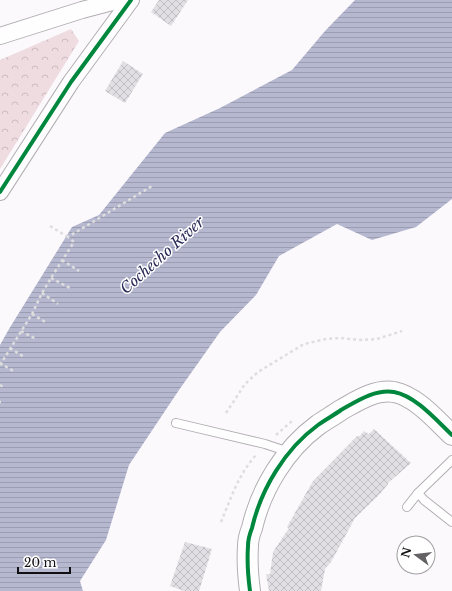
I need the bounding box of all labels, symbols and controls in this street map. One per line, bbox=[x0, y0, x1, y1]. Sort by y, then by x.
water label: Cochecho River bbox=[116, 212, 209, 298]
north arrow bbox=[396, 535, 436, 575]
text: N bbox=[398, 545, 415, 559]
scale bar bbox=[18, 549, 70, 575]
text: 20 m bbox=[24, 555, 56, 570]

